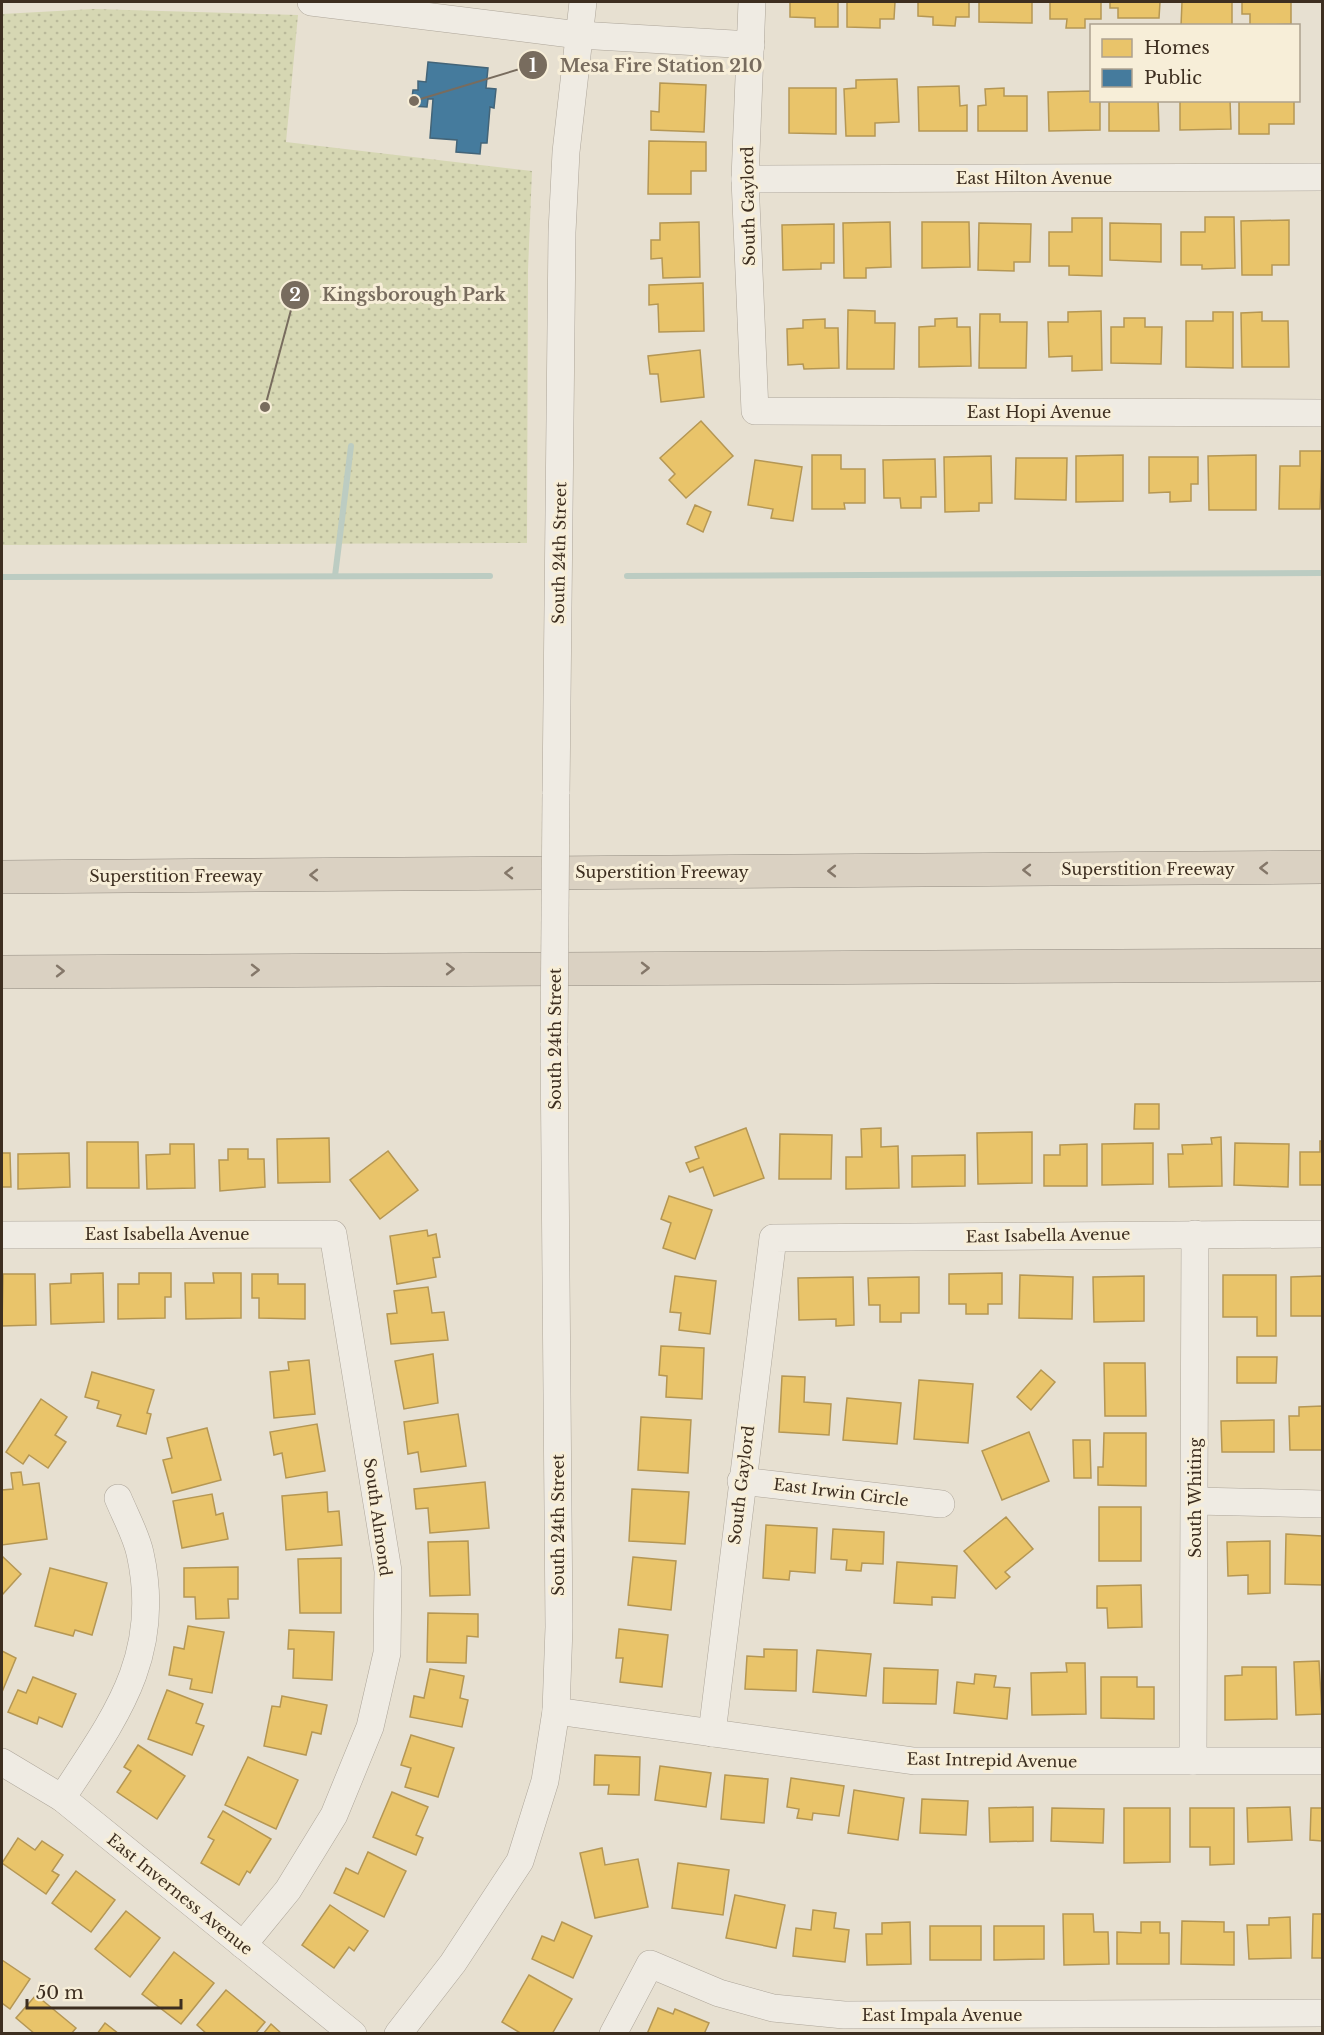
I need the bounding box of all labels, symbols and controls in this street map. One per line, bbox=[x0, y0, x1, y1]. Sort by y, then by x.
legend bbox=[1090, 24, 1300, 102]
text: Homes bbox=[1144, 37, 1210, 59]
callout: Mesa Fire Station 210 bbox=[518, 47, 775, 83]
text: 1 bbox=[529, 55, 537, 77]
text: Mesa Fire Station 210 bbox=[560, 55, 762, 77]
text: Public bbox=[1144, 67, 1202, 89]
street label: South Gaylord bbox=[737, 146, 759, 266]
street label: East Hilton Avenue bbox=[956, 168, 1112, 188]
callout: Kingsborough Park bbox=[280, 277, 518, 313]
text: 2 bbox=[289, 284, 301, 306]
text: Kingsborough Park bbox=[322, 284, 507, 306]
street label: East Hopi Avenue bbox=[967, 402, 1111, 422]
street label: South 24th Street bbox=[548, 482, 570, 624]
street label: Superstition Freeway bbox=[1061, 859, 1235, 879]
street label: Superstition Freeway bbox=[575, 862, 749, 882]
one-way arrow bbox=[1260, 862, 1269, 874]
one-way arrow bbox=[1023, 864, 1032, 876]
one-way arrow bbox=[828, 865, 837, 877]
street label: Superstition Freeway bbox=[89, 866, 263, 886]
one-way arrow bbox=[505, 867, 514, 880]
one-way arrow bbox=[310, 869, 319, 881]
one-way arrow bbox=[640, 962, 649, 974]
one-way arrow bbox=[445, 963, 454, 975]
one-way arrow bbox=[250, 964, 259, 976]
one-way arrow bbox=[55, 965, 64, 977]
street label: South 24th Street bbox=[545, 968, 565, 1110]
street label: East Isabella Avenue bbox=[85, 1224, 249, 1244]
street label: East Isabella Avenue bbox=[965, 1224, 1131, 1246]
street label: South Gaylord bbox=[724, 1424, 758, 1546]
street label: South Whiting bbox=[1185, 1437, 1205, 1558]
street label: South 24th Street bbox=[548, 1454, 568, 1596]
street label: South Almond bbox=[360, 1456, 396, 1578]
street label: East Irwin Circle bbox=[772, 1474, 910, 1510]
street label: East Intrepid Avenue bbox=[906, 1749, 1078, 1771]
street label: East Inverness Avenue bbox=[103, 1829, 257, 1959]
scale bar bbox=[27, 1972, 182, 2010]
text: 50 m bbox=[36, 1982, 84, 2004]
street label: East Impala Avenue bbox=[862, 2005, 1022, 2025]

